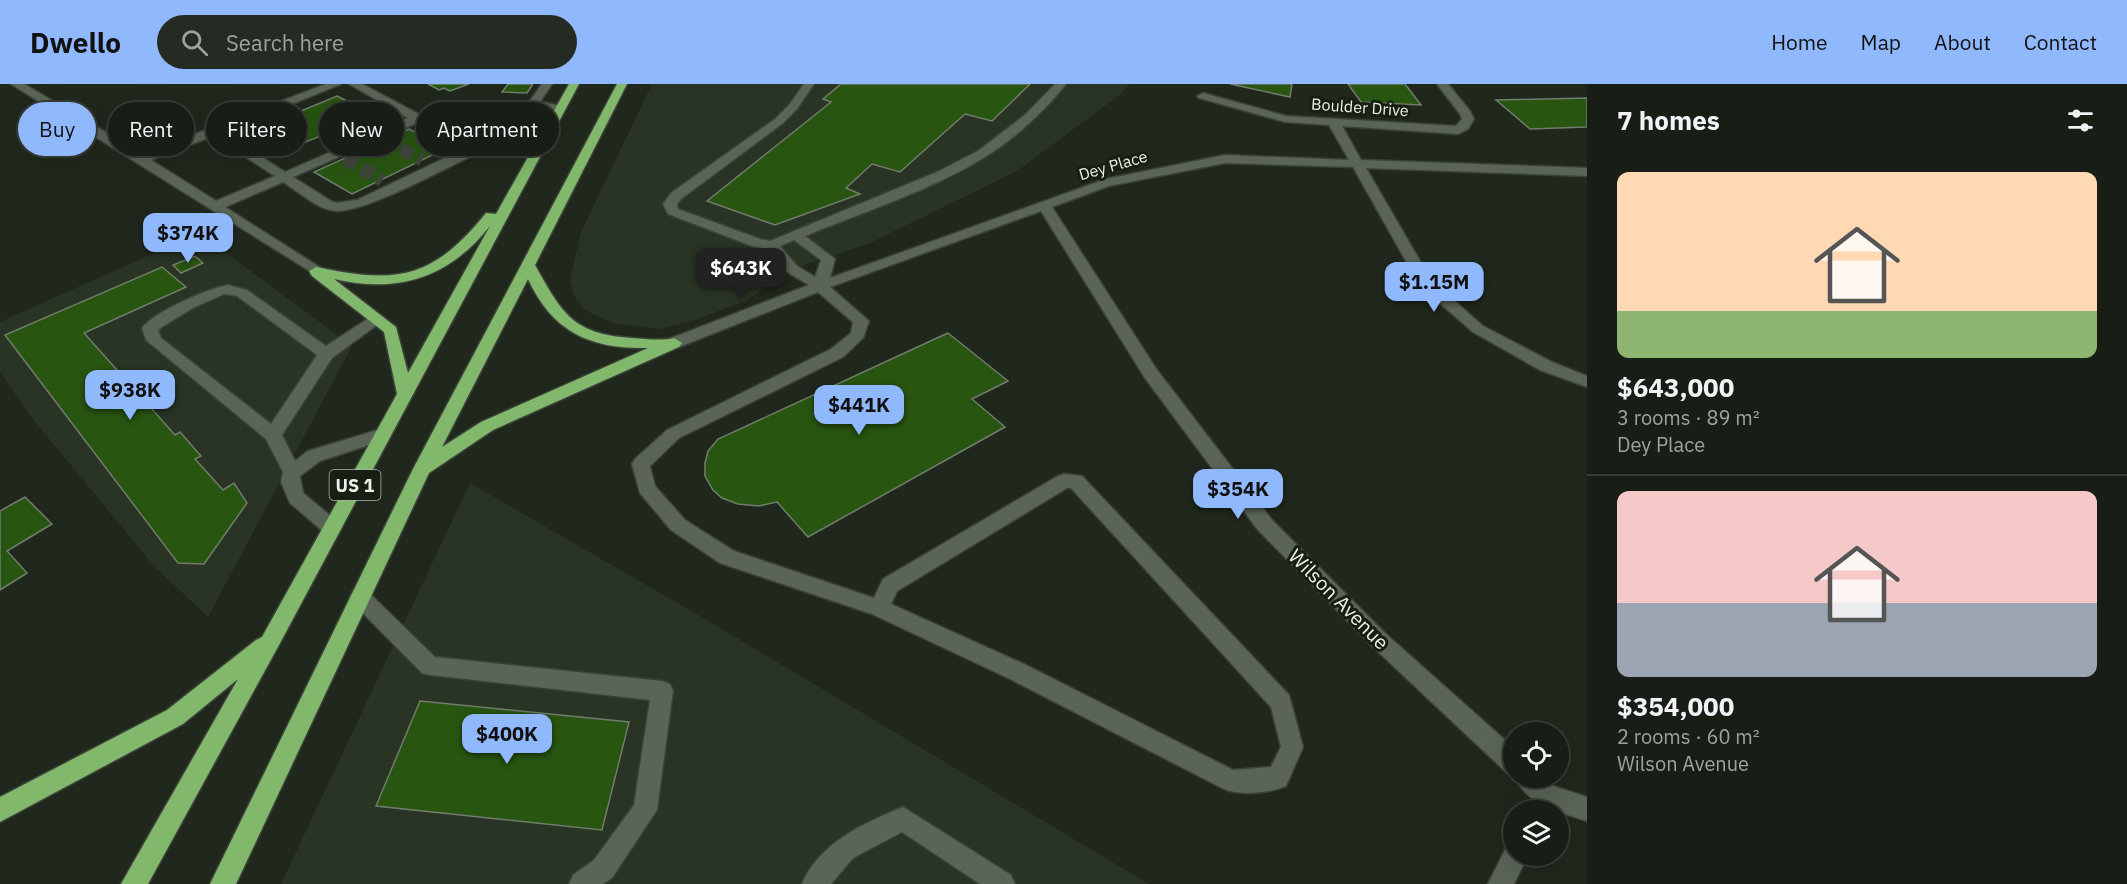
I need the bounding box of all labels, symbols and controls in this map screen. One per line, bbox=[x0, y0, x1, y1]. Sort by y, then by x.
search box bbox=[157, 15, 577, 69]
text: Dwello bbox=[30, 24, 121, 61]
icon: search bbox=[178, 26, 211, 59]
text: Search here bbox=[226, 28, 344, 57]
text: Home bbox=[1771, 28, 1828, 56]
text: Map bbox=[1861, 28, 1901, 56]
text: About bbox=[1934, 28, 1991, 56]
text: Contact bbox=[2024, 28, 2097, 56]
street label: Boulder Drive bbox=[1311, 94, 1410, 120]
chip: Buy bbox=[18, 102, 96, 156]
chip: Rent bbox=[108, 102, 194, 156]
chip: Filters bbox=[206, 102, 307, 156]
chip: New bbox=[319, 102, 404, 156]
chip: Apartment bbox=[416, 102, 559, 156]
text: 7 homes bbox=[1617, 103, 1720, 137]
icon: filters bbox=[2064, 104, 2097, 137]
street label: Dey Place bbox=[1076, 146, 1150, 184]
icon: home bbox=[1803, 211, 1911, 319]
pin: $374K bbox=[146, 213, 230, 264]
text: $374K bbox=[157, 219, 219, 246]
pin: $643K bbox=[699, 248, 783, 299]
text: $643K bbox=[710, 254, 772, 281]
pin: $1.15M bbox=[1385, 262, 1483, 313]
text: $1.15M bbox=[1399, 268, 1469, 295]
pin: $938K bbox=[88, 370, 172, 421]
text: $643,000 bbox=[1617, 370, 1734, 404]
text: $938K bbox=[99, 376, 161, 403]
pin: $441K bbox=[817, 385, 901, 436]
text: $441K bbox=[828, 391, 890, 418]
text: 3 rooms · 89 m² bbox=[1617, 404, 1760, 431]
text: Dey Place bbox=[1617, 431, 1705, 458]
pin: $354K bbox=[1196, 469, 1280, 520]
road number: US 1 bbox=[330, 470, 380, 500]
text: $354K bbox=[1207, 475, 1269, 502]
icon: home bbox=[1803, 530, 1911, 638]
street label: Wilson Avenue bbox=[1283, 543, 1395, 655]
text: $354,000 bbox=[1617, 689, 1734, 723]
pin: $400K bbox=[465, 714, 549, 765]
text: $400K bbox=[476, 720, 538, 747]
map controls bbox=[1503, 722, 1569, 866]
button: locate bbox=[1503, 722, 1569, 788]
text: 2 rooms · 60 m² bbox=[1617, 723, 1760, 750]
text: Wilson Avenue bbox=[1617, 750, 1749, 777]
button: layers bbox=[1503, 800, 1569, 866]

